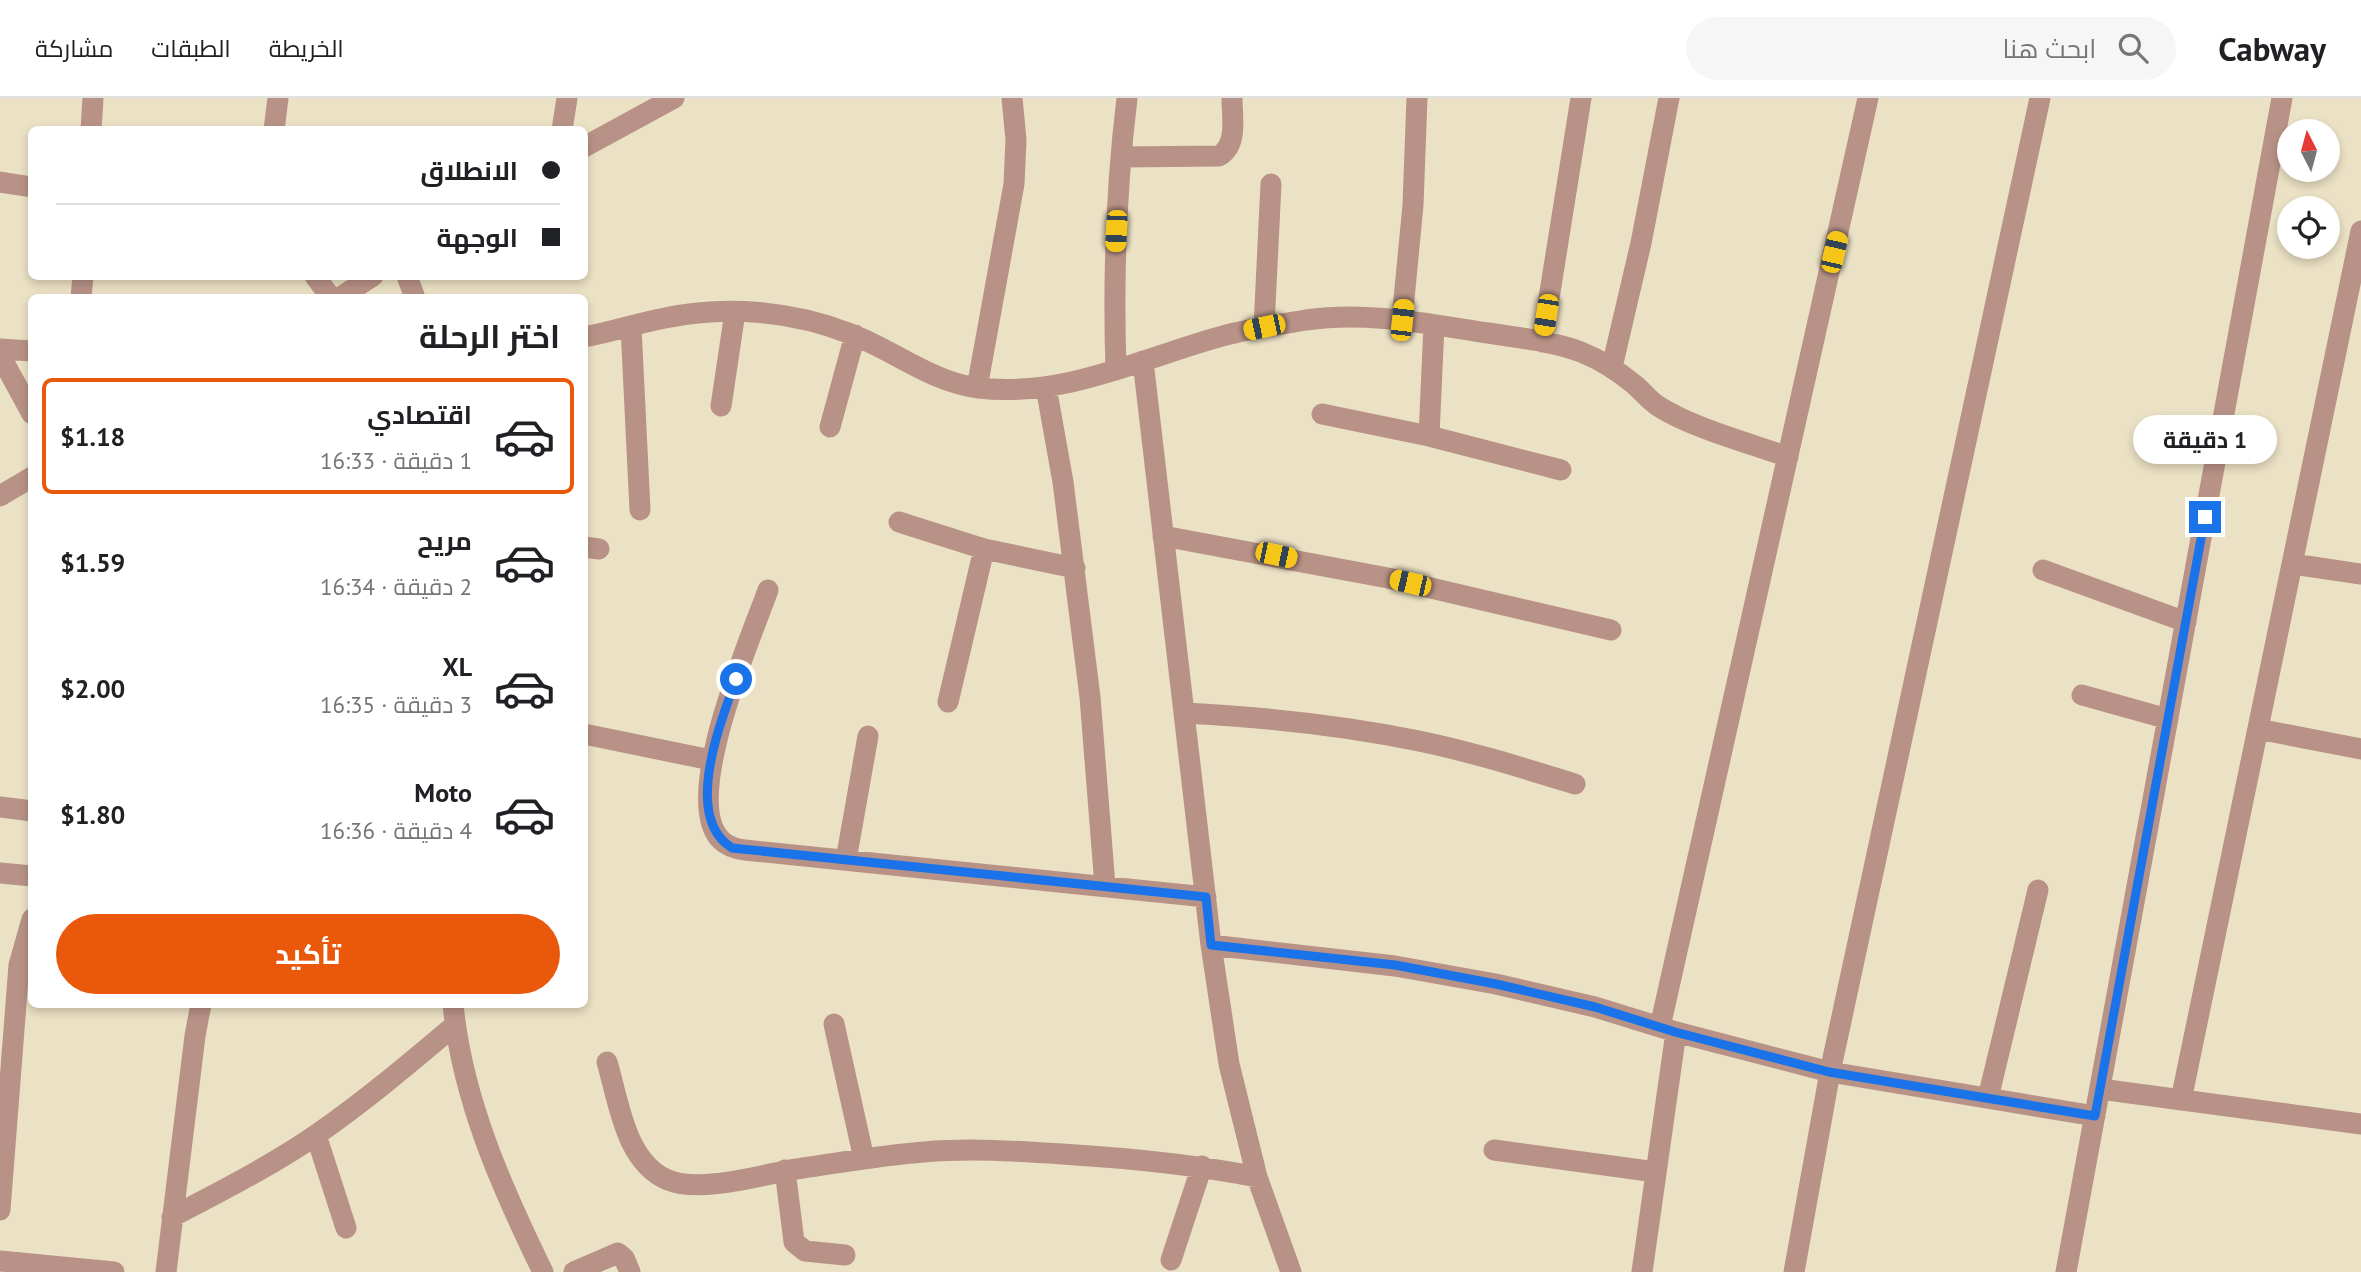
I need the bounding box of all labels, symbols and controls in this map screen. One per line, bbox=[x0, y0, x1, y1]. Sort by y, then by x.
search box bbox=[1686, 17, 2176, 80]
text: Cabway bbox=[2218, 27, 2326, 70]
icon: search bbox=[2114, 29, 2152, 67]
text: ابحث هنا bbox=[2002, 32, 2096, 65]
text: مشاركة bbox=[35, 33, 113, 64]
text: الطبقات bbox=[151, 33, 231, 64]
text: الخريطة bbox=[269, 33, 344, 64]
north arrow bbox=[2277, 119, 2340, 182]
map controls bbox=[2277, 119, 2340, 259]
text: الانطلاق bbox=[420, 154, 518, 187]
button: locate bbox=[2277, 196, 2340, 259]
car bbox=[1105, 209, 1128, 253]
text: الوجهة bbox=[437, 221, 518, 254]
car bbox=[1820, 229, 1849, 275]
car bbox=[1533, 293, 1560, 337]
car bbox=[1390, 298, 1415, 342]
car bbox=[1242, 312, 1287, 342]
text: اختر الرحلة bbox=[419, 315, 560, 357]
text: اقتصادي bbox=[367, 398, 472, 431]
icon: car bbox=[493, 405, 556, 468]
callout: 1 دقيقة bbox=[2133, 416, 2277, 464]
text: $1.18 bbox=[60, 420, 125, 453]
text: 1 دقيقة bbox=[2163, 425, 2247, 454]
text: 1 دقيقة · 16:33 bbox=[320, 446, 472, 475]
route end bbox=[2189, 501, 2221, 533]
text: مريح bbox=[417, 524, 472, 557]
icon: car bbox=[493, 531, 556, 594]
car bbox=[1254, 540, 1299, 570]
text: $1.59 bbox=[60, 546, 125, 579]
car bbox=[1388, 568, 1433, 598]
text: 2 دقيقة · 16:34 bbox=[320, 572, 472, 601]
text: XL bbox=[442, 650, 472, 683]
icon: car bbox=[493, 657, 556, 720]
route start bbox=[720, 663, 752, 695]
text: $2.00 bbox=[60, 672, 125, 705]
text: 3 دقيقة · 16:35 bbox=[320, 690, 472, 719]
text: Moto bbox=[414, 776, 472, 809]
icon: car bbox=[493, 783, 556, 846]
text: $1.80 bbox=[60, 798, 125, 831]
text: 4 دقيقة · 16:36 bbox=[320, 816, 472, 845]
button: تأكيد bbox=[56, 914, 560, 994]

